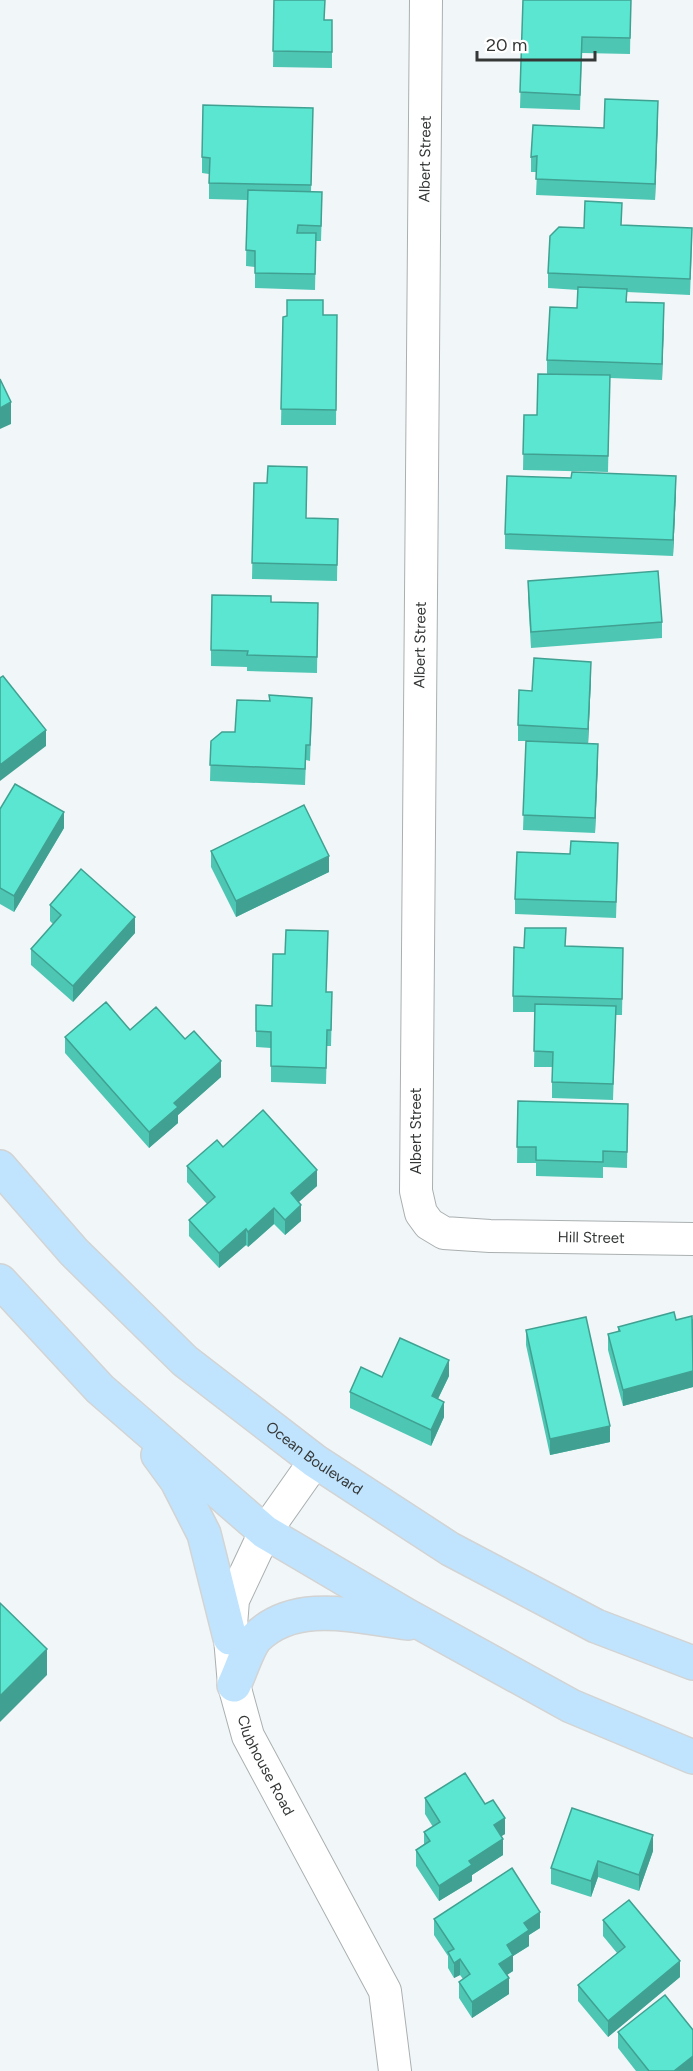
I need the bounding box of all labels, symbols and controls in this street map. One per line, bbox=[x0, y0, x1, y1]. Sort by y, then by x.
scale bar bbox=[477, 24, 596, 62]
text: 20 m bbox=[486, 34, 527, 56]
street label: Albert Street bbox=[415, 115, 435, 203]
street label: Albert Street bbox=[410, 601, 430, 689]
street label: Albert Street bbox=[407, 1087, 425, 1174]
street label: Hill Street bbox=[557, 1228, 625, 1247]
street label: Ocean Boulevard bbox=[262, 1418, 366, 1499]
street label: Clubhouse Road bbox=[234, 1713, 298, 1819]

